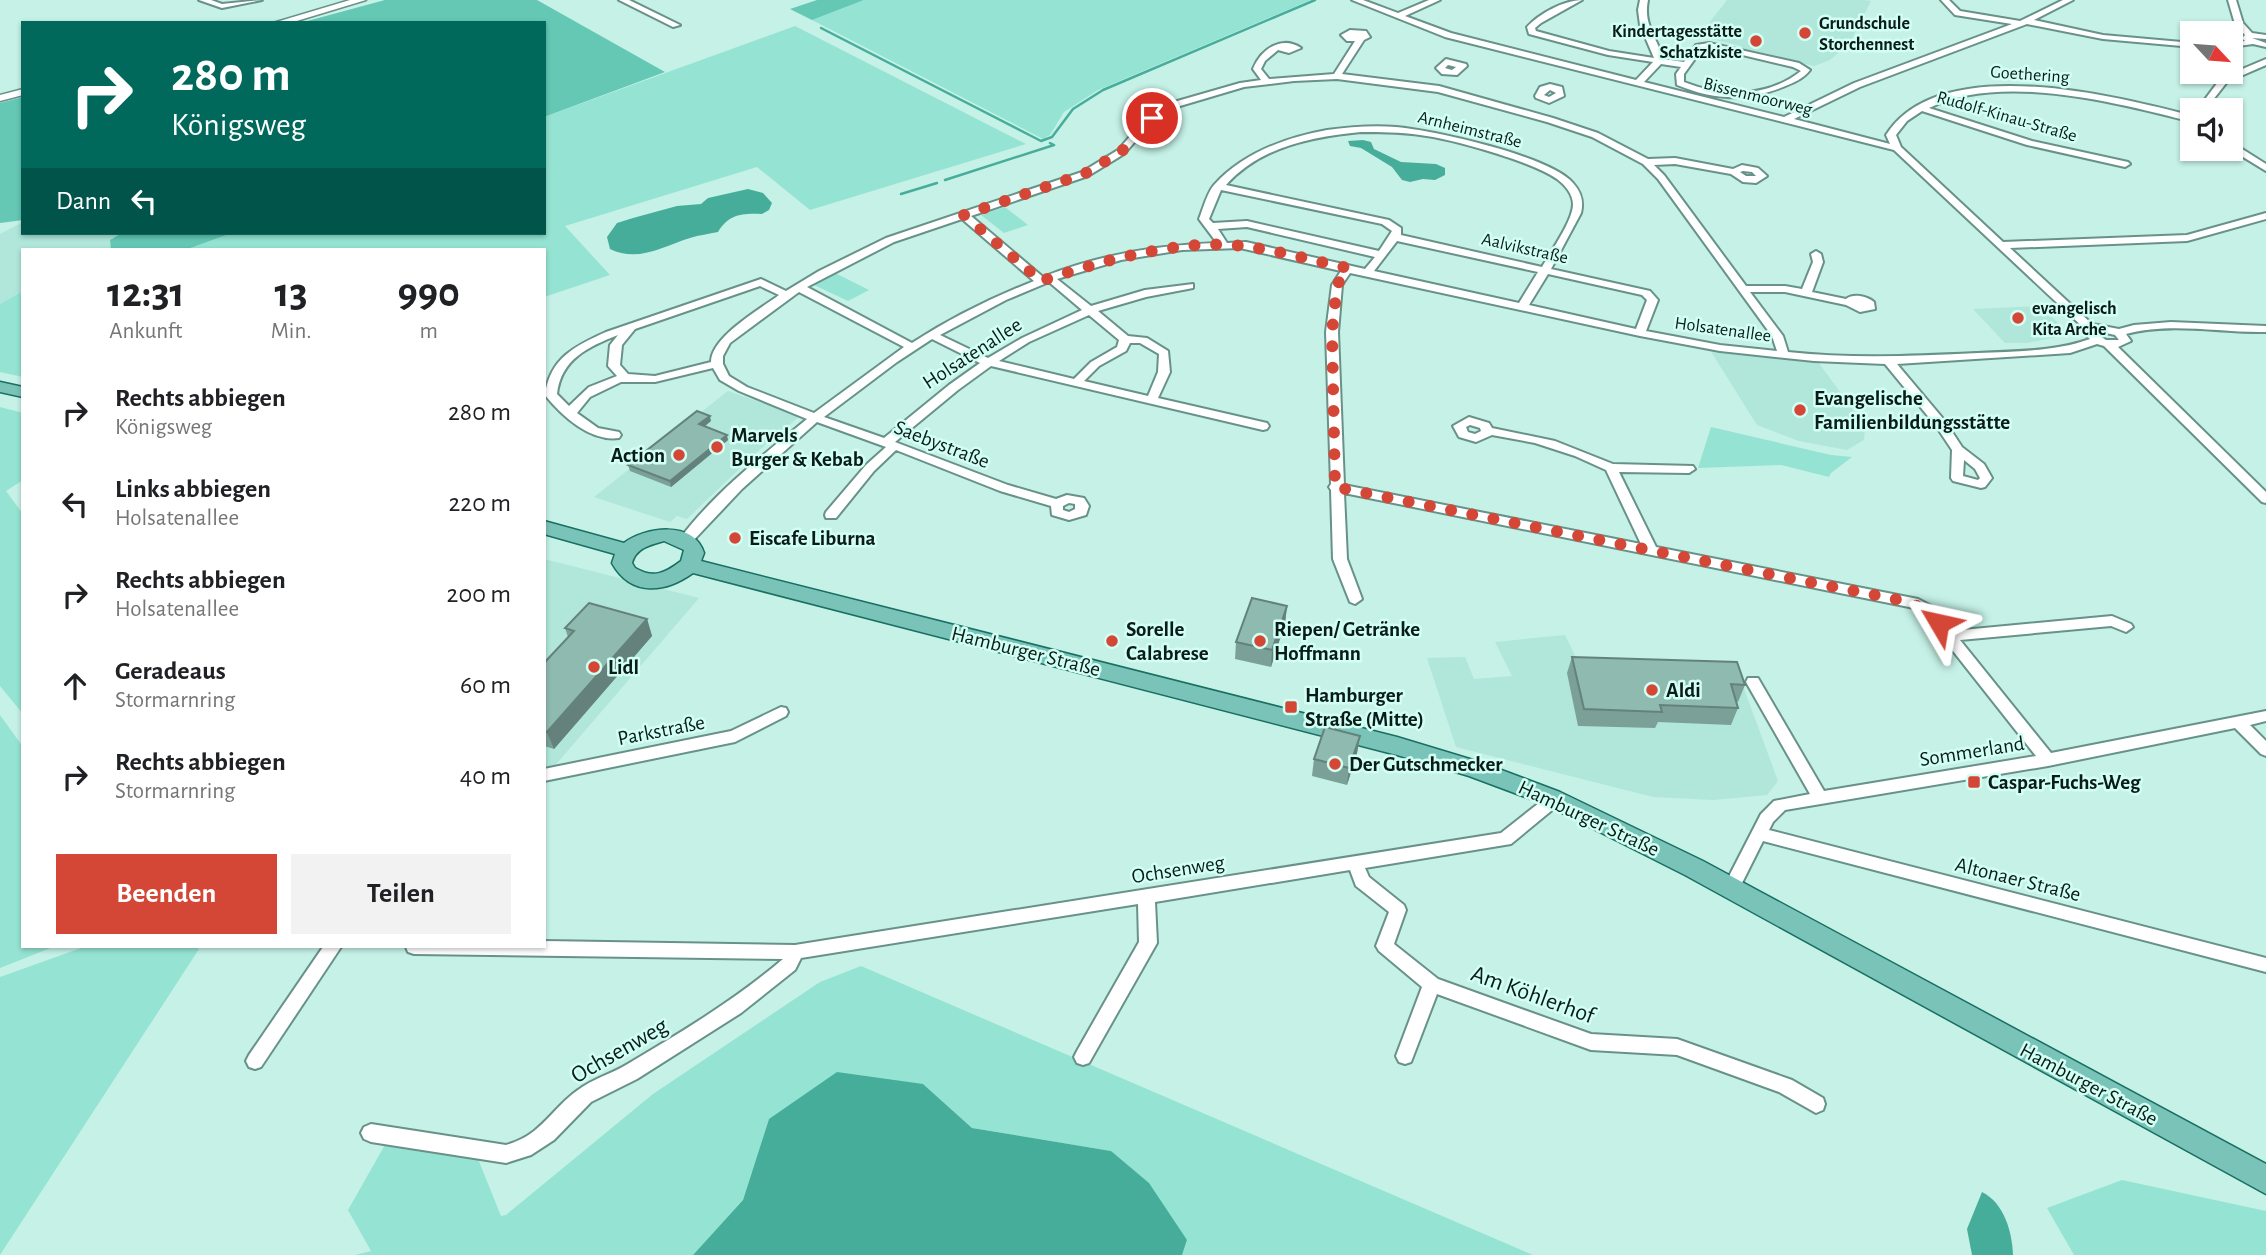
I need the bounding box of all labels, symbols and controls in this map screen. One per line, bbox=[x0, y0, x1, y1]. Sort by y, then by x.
place label: Grundschule Storchennest bbox=[1819, 15, 1914, 54]
north arrow bbox=[2180, 21, 2244, 84]
map controls bbox=[2180, 21, 2243, 161]
place label: Kindertagesstätte Schatzkiste bbox=[1612, 23, 1742, 62]
marker: Grundschule Storchennest bbox=[1797, 25, 1813, 41]
marker: Kindertagesstätte Schatzkiste bbox=[1748, 33, 1764, 49]
icon: right bbox=[56, 49, 147, 140]
text: 280 m bbox=[171, 51, 291, 100]
street label: Goethering bbox=[1990, 63, 2070, 87]
street label: Bissenmoorweg bbox=[1702, 75, 1814, 119]
pin bbox=[1122, 88, 1182, 148]
street label: Rudolf-Kinau-Straße bbox=[1935, 88, 2079, 146]
button: sound bbox=[2180, 98, 2243, 161]
icon: arrive bbox=[1133, 99, 1171, 137]
street label: Arnheimstraße bbox=[1416, 108, 1524, 152]
text: Königsweg bbox=[171, 109, 306, 141]
icon: left bbox=[125, 182, 163, 220]
text: Dann bbox=[56, 188, 111, 214]
street label: Aalvikstraße bbox=[1480, 230, 1570, 268]
text: 12:31 bbox=[107, 272, 185, 314]
text: 13 bbox=[275, 272, 308, 314]
text: 990 bbox=[398, 272, 460, 314]
place label: evangelisch Kita Arche bbox=[2032, 300, 2117, 339]
marker: evangelisch Kita Arche bbox=[2010, 310, 2026, 326]
street label: Holsatenallee bbox=[919, 314, 1025, 393]
street label: Holsatenallee bbox=[1674, 314, 1772, 346]
text: Ankunft bbox=[109, 320, 182, 343]
text: Min. bbox=[271, 320, 312, 343]
text: m bbox=[420, 320, 438, 343]
text: Rechts abbiegen bbox=[115, 385, 286, 411]
place label: Evangelische Familienbildungsstätte bbox=[1814, 388, 2010, 433]
icon: right bbox=[56, 394, 94, 432]
text: 280 m bbox=[448, 399, 511, 425]
marker: Evangelische Familienbildungsstätte bbox=[1792, 402, 1808, 418]
text: Königsweg bbox=[115, 416, 212, 439]
street label: Saebystraße bbox=[891, 417, 992, 472]
place label: Marvels Burger & Kebab bbox=[731, 425, 864, 470]
marker: Marvels Burger & Kebab bbox=[709, 439, 725, 455]
place label: Action bbox=[611, 445, 665, 466]
marker: Action bbox=[671, 447, 687, 463]
text: Links abbiegen bbox=[115, 476, 271, 502]
icon: left bbox=[56, 485, 94, 523]
text: 220 m bbox=[449, 490, 511, 516]
text: Holsatenallee bbox=[115, 507, 239, 530]
place label: Eiscafe Liburna bbox=[749, 528, 876, 549]
marker: Eiscafe Liburna bbox=[727, 530, 743, 546]
text: Rechts abbiegen bbox=[115, 567, 286, 593]
icon: right bbox=[56, 576, 94, 614]
text: 200 m bbox=[447, 581, 511, 607]
position arrow bbox=[1902, 586, 1976, 660]
text: Holsatenallee bbox=[115, 598, 239, 621]
place label: Sorelle Calabrese bbox=[1126, 619, 1209, 664]
place label: Riepen/ Getränke Hoffmann bbox=[1274, 619, 1420, 664]
street label: Hamburger Straße bbox=[949, 623, 1102, 680]
marker: Sorelle Calabrese bbox=[1104, 633, 1120, 649]
marker: Riepen/ Getränke Hoffmann bbox=[1252, 633, 1268, 649]
place label: Lidl bbox=[608, 657, 639, 678]
text: Geradeaus bbox=[115, 658, 226, 684]
marker: Lidl bbox=[586, 659, 602, 675]
icon: ahead bbox=[56, 667, 94, 705]
text: 60 m bbox=[460, 672, 511, 698]
place label: Aldi bbox=[1666, 680, 1701, 701]
marker: Aldi bbox=[1644, 682, 1660, 698]
place label: Hamburger Straße (Mitte) bbox=[1305, 685, 1424, 730]
text: Stormarnring bbox=[115, 689, 235, 712]
marker: Hamburger Straße (Mitte) bbox=[1283, 699, 1299, 715]
street label: Parkstraße bbox=[616, 712, 706, 749]
street label: Sommerland bbox=[1918, 733, 2026, 770]
text: Rechts abbiegen bbox=[115, 749, 286, 775]
place label: Der Gutschmecker bbox=[1349, 754, 1503, 775]
marker: Der Gutschmecker bbox=[1327, 756, 1343, 772]
icon: right bbox=[56, 758, 94, 796]
text: 40 m bbox=[460, 763, 511, 789]
place label: Caspar-Fuchs-Weg bbox=[1988, 772, 2141, 793]
marker: Caspar-Fuchs-Weg bbox=[1966, 774, 1982, 790]
street label: Hamburger Straße bbox=[1515, 777, 1662, 860]
text: Stormarnring bbox=[115, 780, 235, 803]
street label: Ochsenweg bbox=[1130, 852, 1227, 887]
button: Beenden bbox=[56, 854, 277, 934]
button: Teilen bbox=[291, 854, 511, 934]
street label: Altonaer Straße bbox=[1953, 854, 2083, 905]
street label: Am Köhlerhof bbox=[1468, 962, 1599, 1029]
street label: Ochsenweg bbox=[567, 1014, 672, 1088]
street label: Hamburger Straße bbox=[2016, 1039, 2161, 1130]

